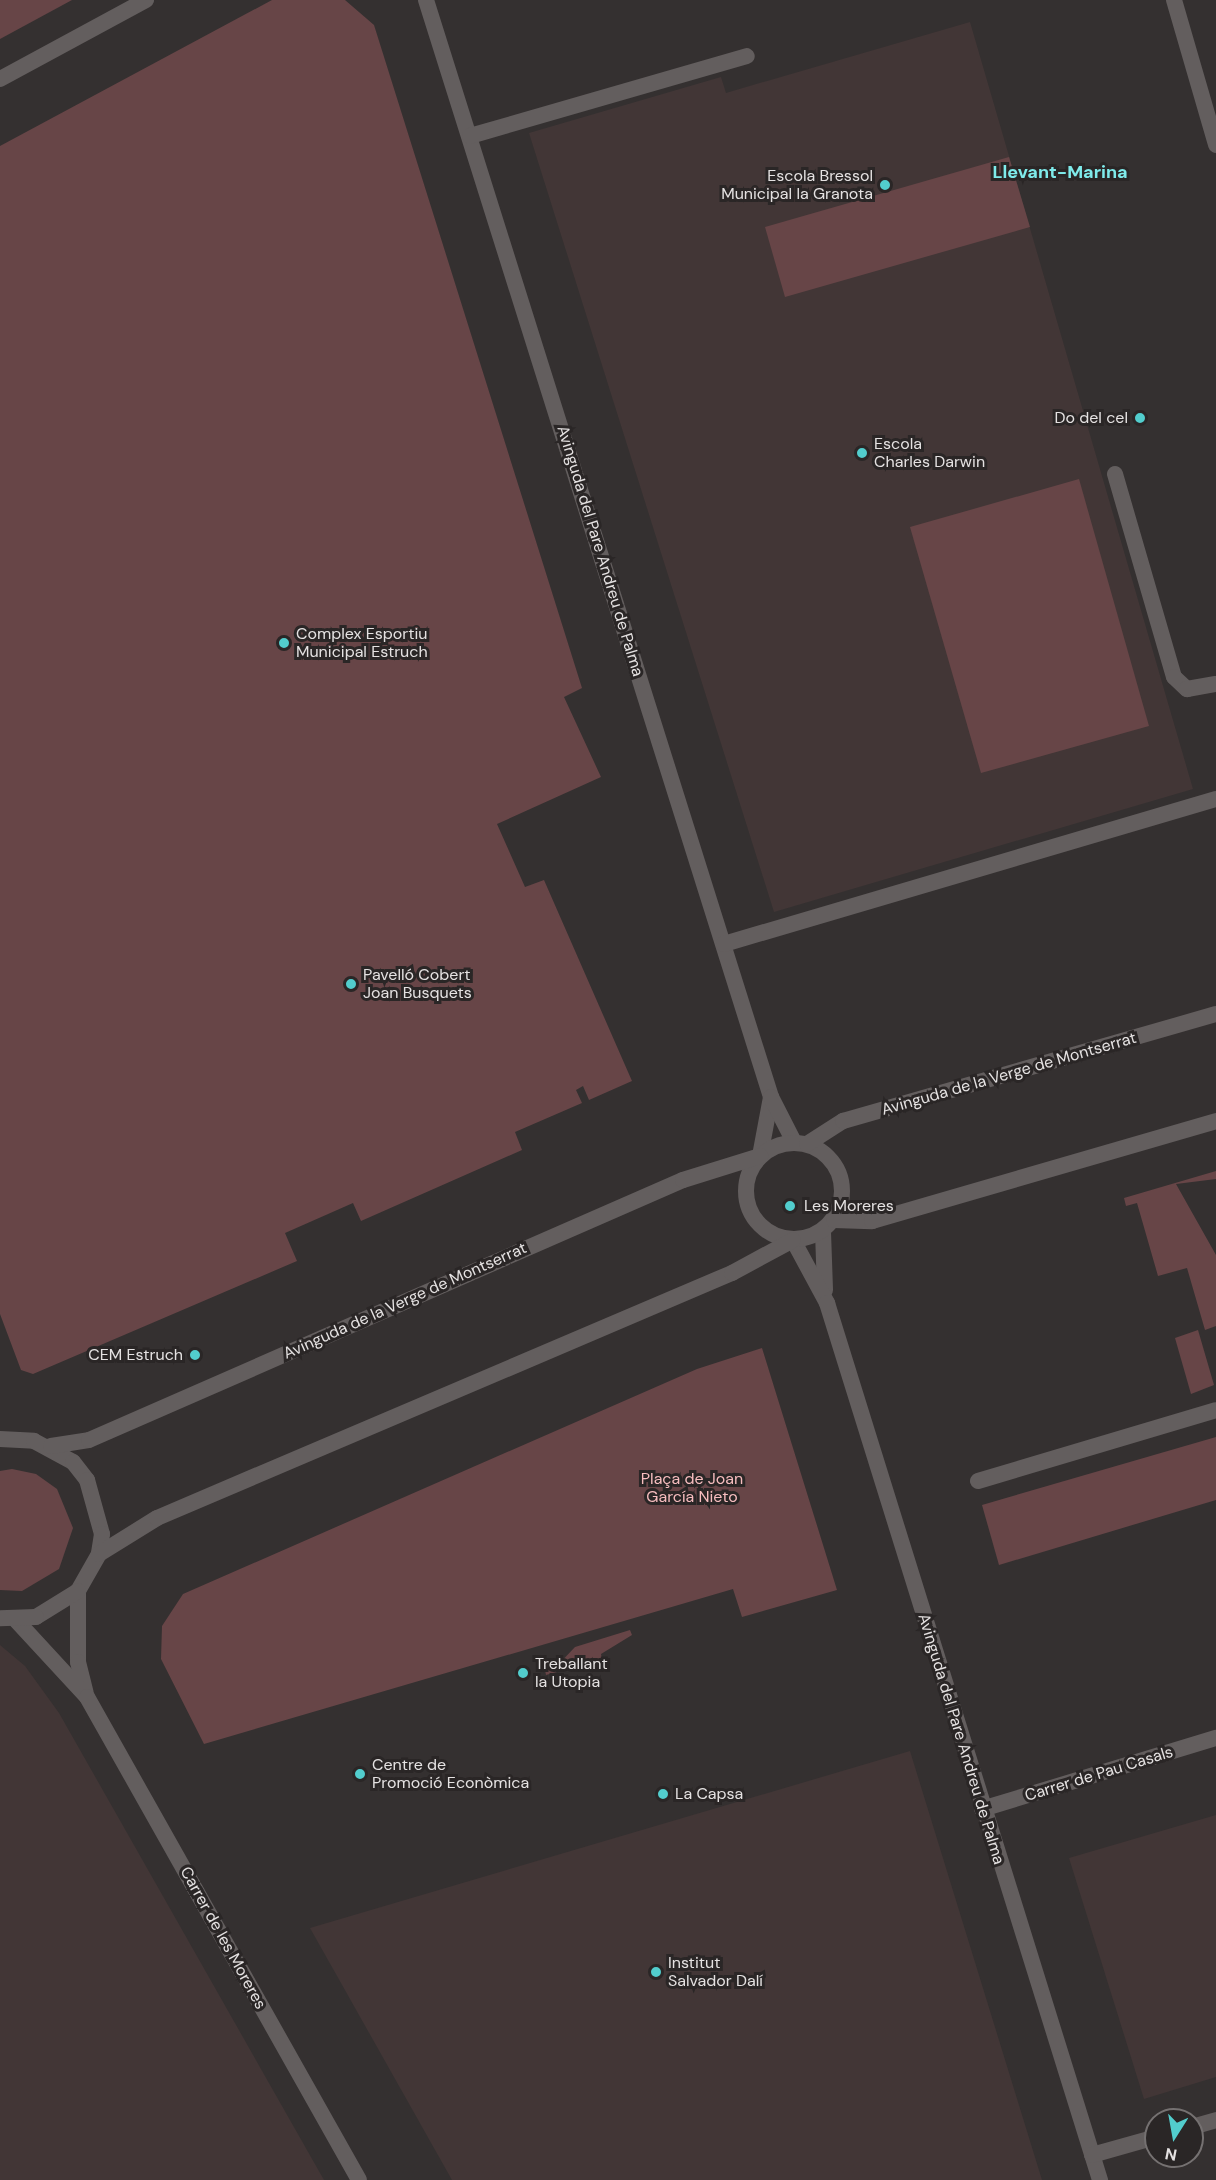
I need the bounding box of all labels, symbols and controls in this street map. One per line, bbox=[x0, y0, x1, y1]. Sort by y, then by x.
district label: Llevant-Marina bbox=[992, 161, 1128, 183]
place label: Escola Bressol Municipal la Granota bbox=[721, 166, 873, 204]
marker: Escola Bressol Municipal la Granota bbox=[878, 178, 892, 192]
place label: Do del cel bbox=[1054, 408, 1128, 428]
marker: Do del cel bbox=[1133, 411, 1147, 425]
street label: Avinguda del Pare Andreu de Palma bbox=[553, 423, 647, 679]
place label: Escola Charles Darwin bbox=[874, 434, 985, 472]
marker: Escola Charles Darwin bbox=[855, 446, 869, 460]
place label: Complex Esportiu Municipal Estruch bbox=[296, 624, 428, 662]
marker: Complex Esportiu Municipal Estruch bbox=[277, 636, 291, 650]
place label: Pavelló Cobert Joan Busquets bbox=[363, 965, 472, 1003]
marker: Pavelló Cobert Joan Busquets bbox=[344, 977, 358, 991]
street label: Avinguda de la Verge de Montserrat bbox=[879, 1028, 1139, 1120]
place label: Les Moreres bbox=[804, 1196, 894, 1216]
marker: Les Moreres bbox=[781, 1197, 799, 1215]
street label: Avinguda de la Verge de Montserrat bbox=[280, 1239, 530, 1363]
place label: CEM Estruch bbox=[88, 1345, 183, 1365]
marker: CEM Estruch bbox=[188, 1348, 202, 1362]
park label: Plaça de Joan García Nieto bbox=[641, 1469, 743, 1507]
street label: Avinguda del Pare Andreu de Palma bbox=[914, 1611, 1008, 1867]
place label: Treballant la Utopia bbox=[535, 1654, 608, 1692]
marker: Treballant la Utopia bbox=[516, 1666, 530, 1680]
street label: Carrer de Pau Casals bbox=[1023, 1742, 1175, 1806]
place label: Centre de Promoció Econòmica bbox=[372, 1755, 529, 1793]
marker: Centre de Promoció Econòmica bbox=[353, 1767, 367, 1781]
place label: La Capsa bbox=[675, 1784, 743, 1804]
marker: La Capsa bbox=[656, 1787, 670, 1801]
street label: Carrer de les Moreres bbox=[176, 1864, 270, 2012]
place label: Institut Salvador Dalí bbox=[668, 1953, 763, 1991]
marker: Institut Salvador Dalí bbox=[649, 1965, 663, 1979]
north arrow bbox=[1144, 2108, 1204, 2168]
text: N bbox=[1163, 2143, 1179, 2166]

